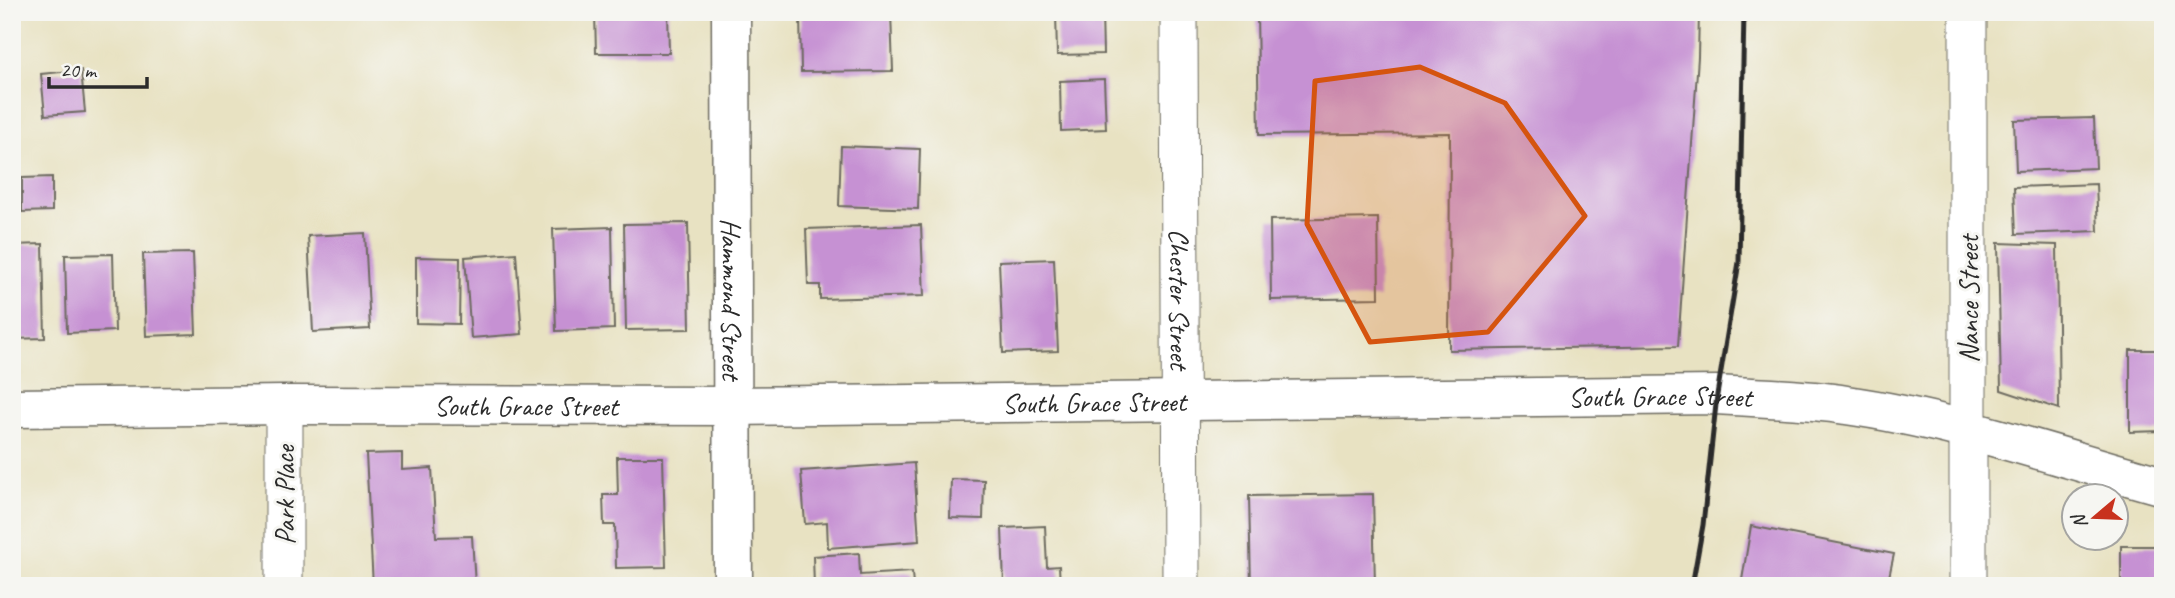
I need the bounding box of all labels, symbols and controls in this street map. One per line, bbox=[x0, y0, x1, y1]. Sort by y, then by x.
scale bar bbox=[49, 46, 147, 90]
text: 20 m bbox=[60, 57, 98, 83]
street label: Hammond Street bbox=[714, 218, 750, 383]
street label: Chester Street bbox=[1162, 229, 1198, 372]
street label: Nance Street bbox=[1951, 232, 1986, 363]
street label: South Grace Street bbox=[1568, 377, 1755, 415]
street label: South Grace Street bbox=[1002, 383, 1189, 420]
street label: South Grace Street bbox=[434, 388, 621, 423]
street label: Park Place bbox=[267, 443, 302, 545]
north arrow bbox=[2060, 482, 2130, 552]
text: N bbox=[2066, 510, 2093, 532]

